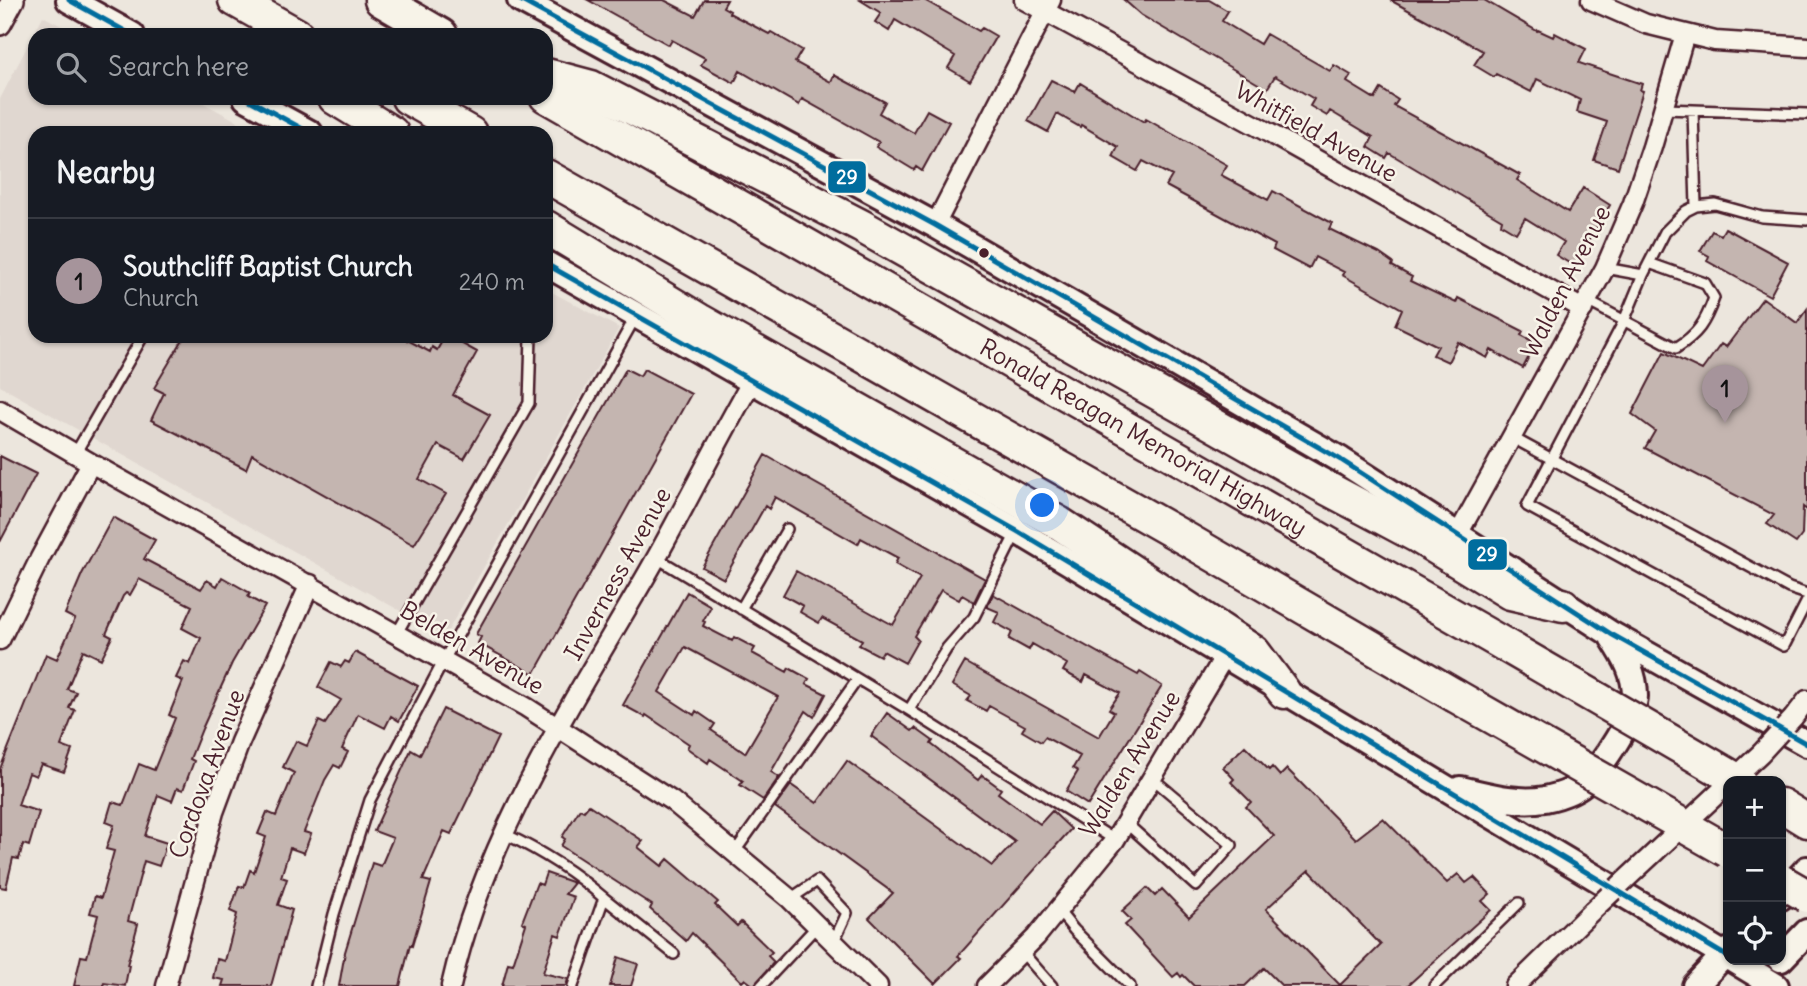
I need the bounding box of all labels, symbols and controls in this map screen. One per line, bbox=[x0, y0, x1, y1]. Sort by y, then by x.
search box bbox=[28, 28, 553, 105]
icon: search bbox=[52, 48, 90, 86]
text: Search here bbox=[108, 50, 249, 83]
street label: Whitfield Avenue bbox=[1230, 74, 1403, 188]
text: Nearby bbox=[56, 153, 156, 191]
line badge: 29 bbox=[827, 160, 867, 194]
text: 29 bbox=[836, 165, 858, 189]
street label: Walden Avenue bbox=[1514, 200, 1616, 363]
unlabelled marker bbox=[977, 246, 991, 260]
text: Southcliff Baptist Church bbox=[123, 250, 413, 283]
text: 1 bbox=[74, 267, 84, 296]
text: 240 m bbox=[459, 267, 525, 296]
text: Church bbox=[123, 283, 199, 312]
street label: Ronald Reagan Memorial Highway bbox=[975, 331, 1313, 542]
pin: 1 bbox=[1702, 365, 1748, 423]
street label: Inverness Avenue bbox=[557, 482, 677, 665]
your location bbox=[1025, 488, 1059, 522]
line badge: 29 bbox=[1467, 538, 1508, 571]
text: 29 bbox=[1476, 542, 1498, 566]
street label: Belden Avenue bbox=[395, 594, 550, 700]
street label: Cordova Avenue bbox=[162, 685, 251, 862]
street label: Walden Avenue bbox=[1072, 685, 1186, 842]
map controls bbox=[1723, 776, 1786, 965]
button: + bbox=[1723, 776, 1786, 839]
button: − bbox=[1723, 839, 1786, 902]
button: locate bbox=[1723, 902, 1786, 965]

